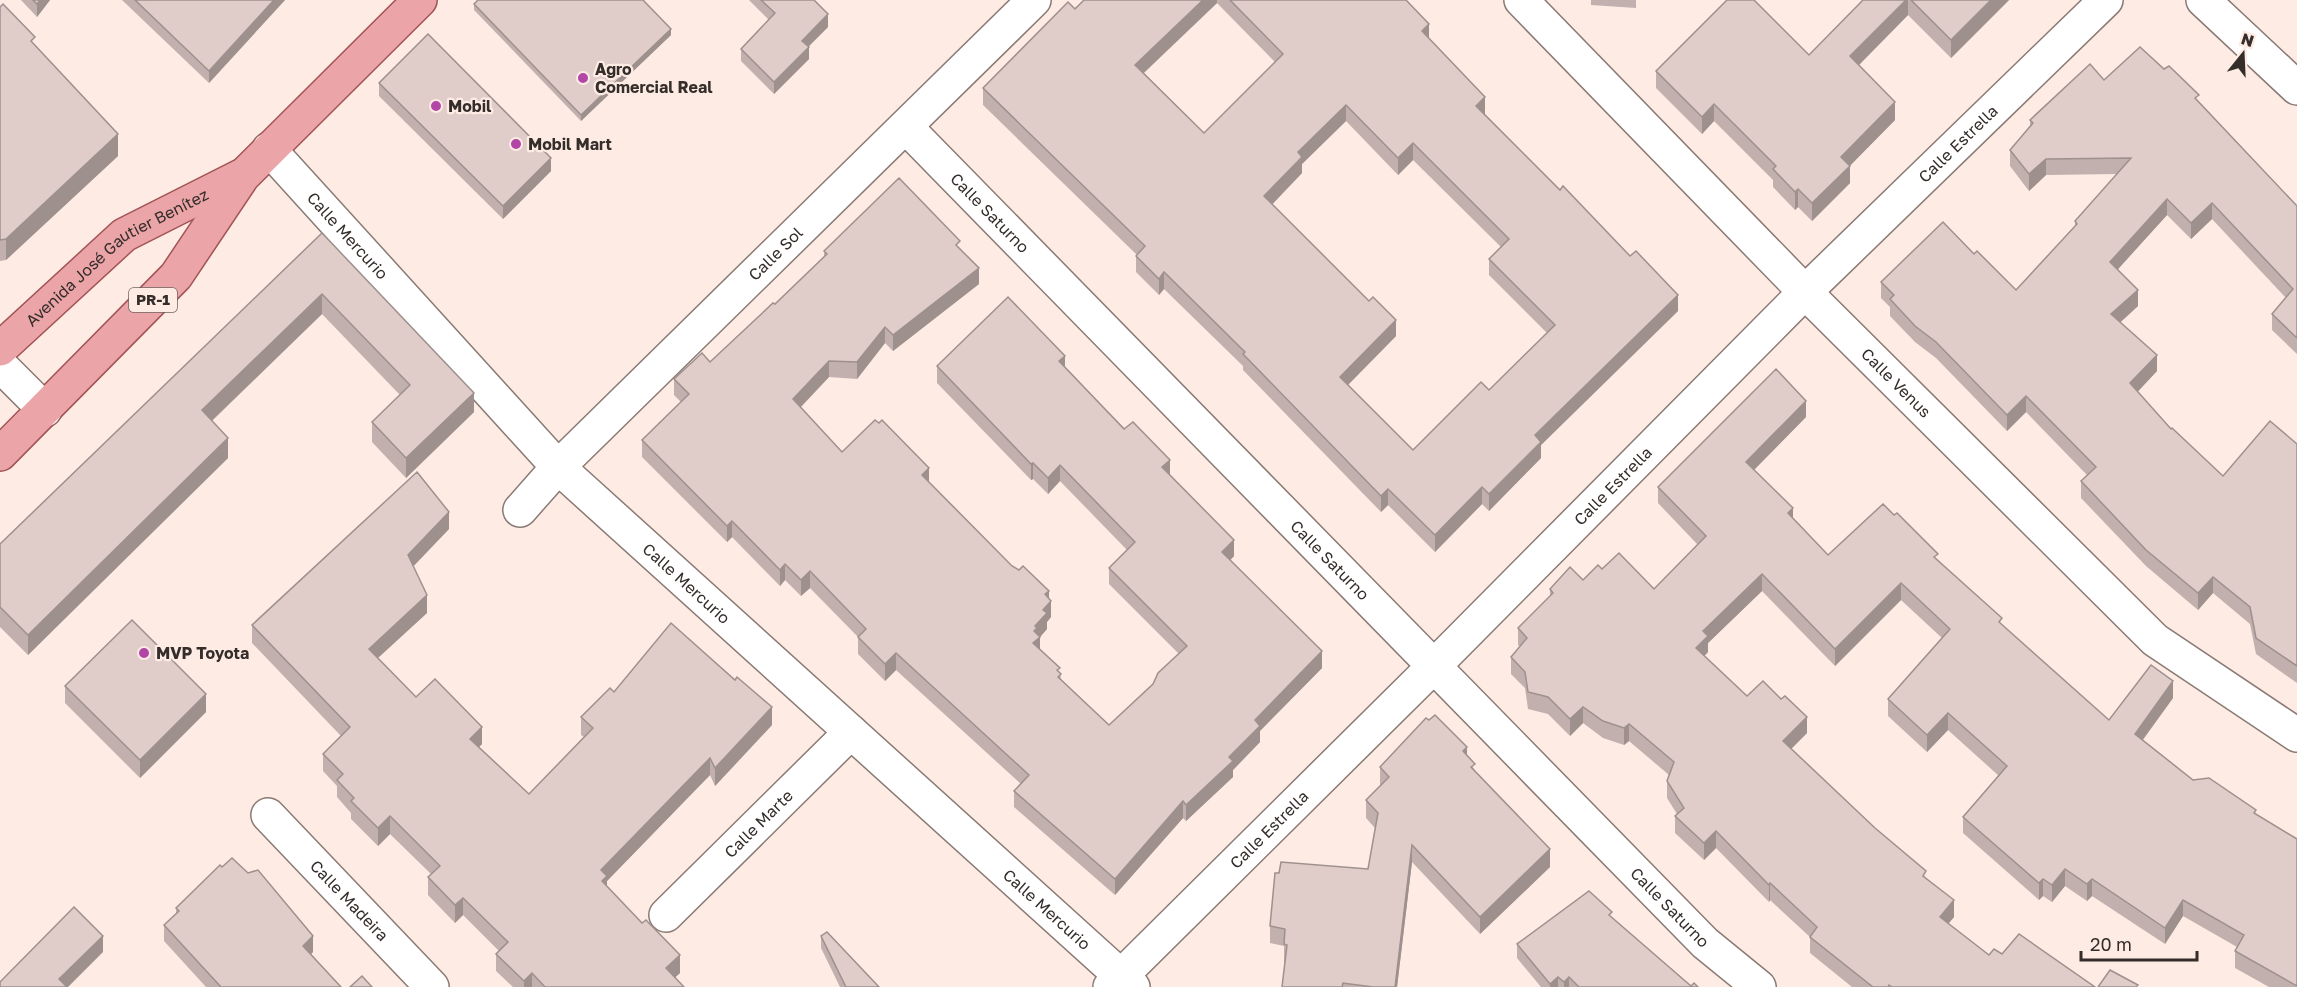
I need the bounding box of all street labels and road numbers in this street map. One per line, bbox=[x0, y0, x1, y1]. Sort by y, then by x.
street label: Calle Estrella bbox=[1914, 101, 2002, 187]
street label: Calle Saturno bbox=[946, 168, 1034, 257]
street label: Avenida José Gautier Benítez bbox=[21, 184, 212, 330]
street label: Calle Mercurio bbox=[303, 188, 392, 283]
street label: Calle Sol bbox=[744, 223, 807, 285]
road number: PR-1 bbox=[129, 288, 177, 312]
street label: Calle Venus bbox=[1857, 344, 1935, 422]
street label: Calle Estrella bbox=[1570, 442, 1656, 529]
street label: Calle Saturno bbox=[1286, 516, 1374, 604]
street label: Calle Mercurio bbox=[639, 539, 734, 628]
street label: Calle Marte bbox=[720, 785, 797, 862]
street label: Calle Estrella bbox=[1226, 786, 1313, 873]
street label: Calle Madeira bbox=[306, 856, 393, 945]
street label: Calle Saturno bbox=[1626, 863, 1714, 951]
street label: Calle Mercurio bbox=[999, 865, 1095, 954]

